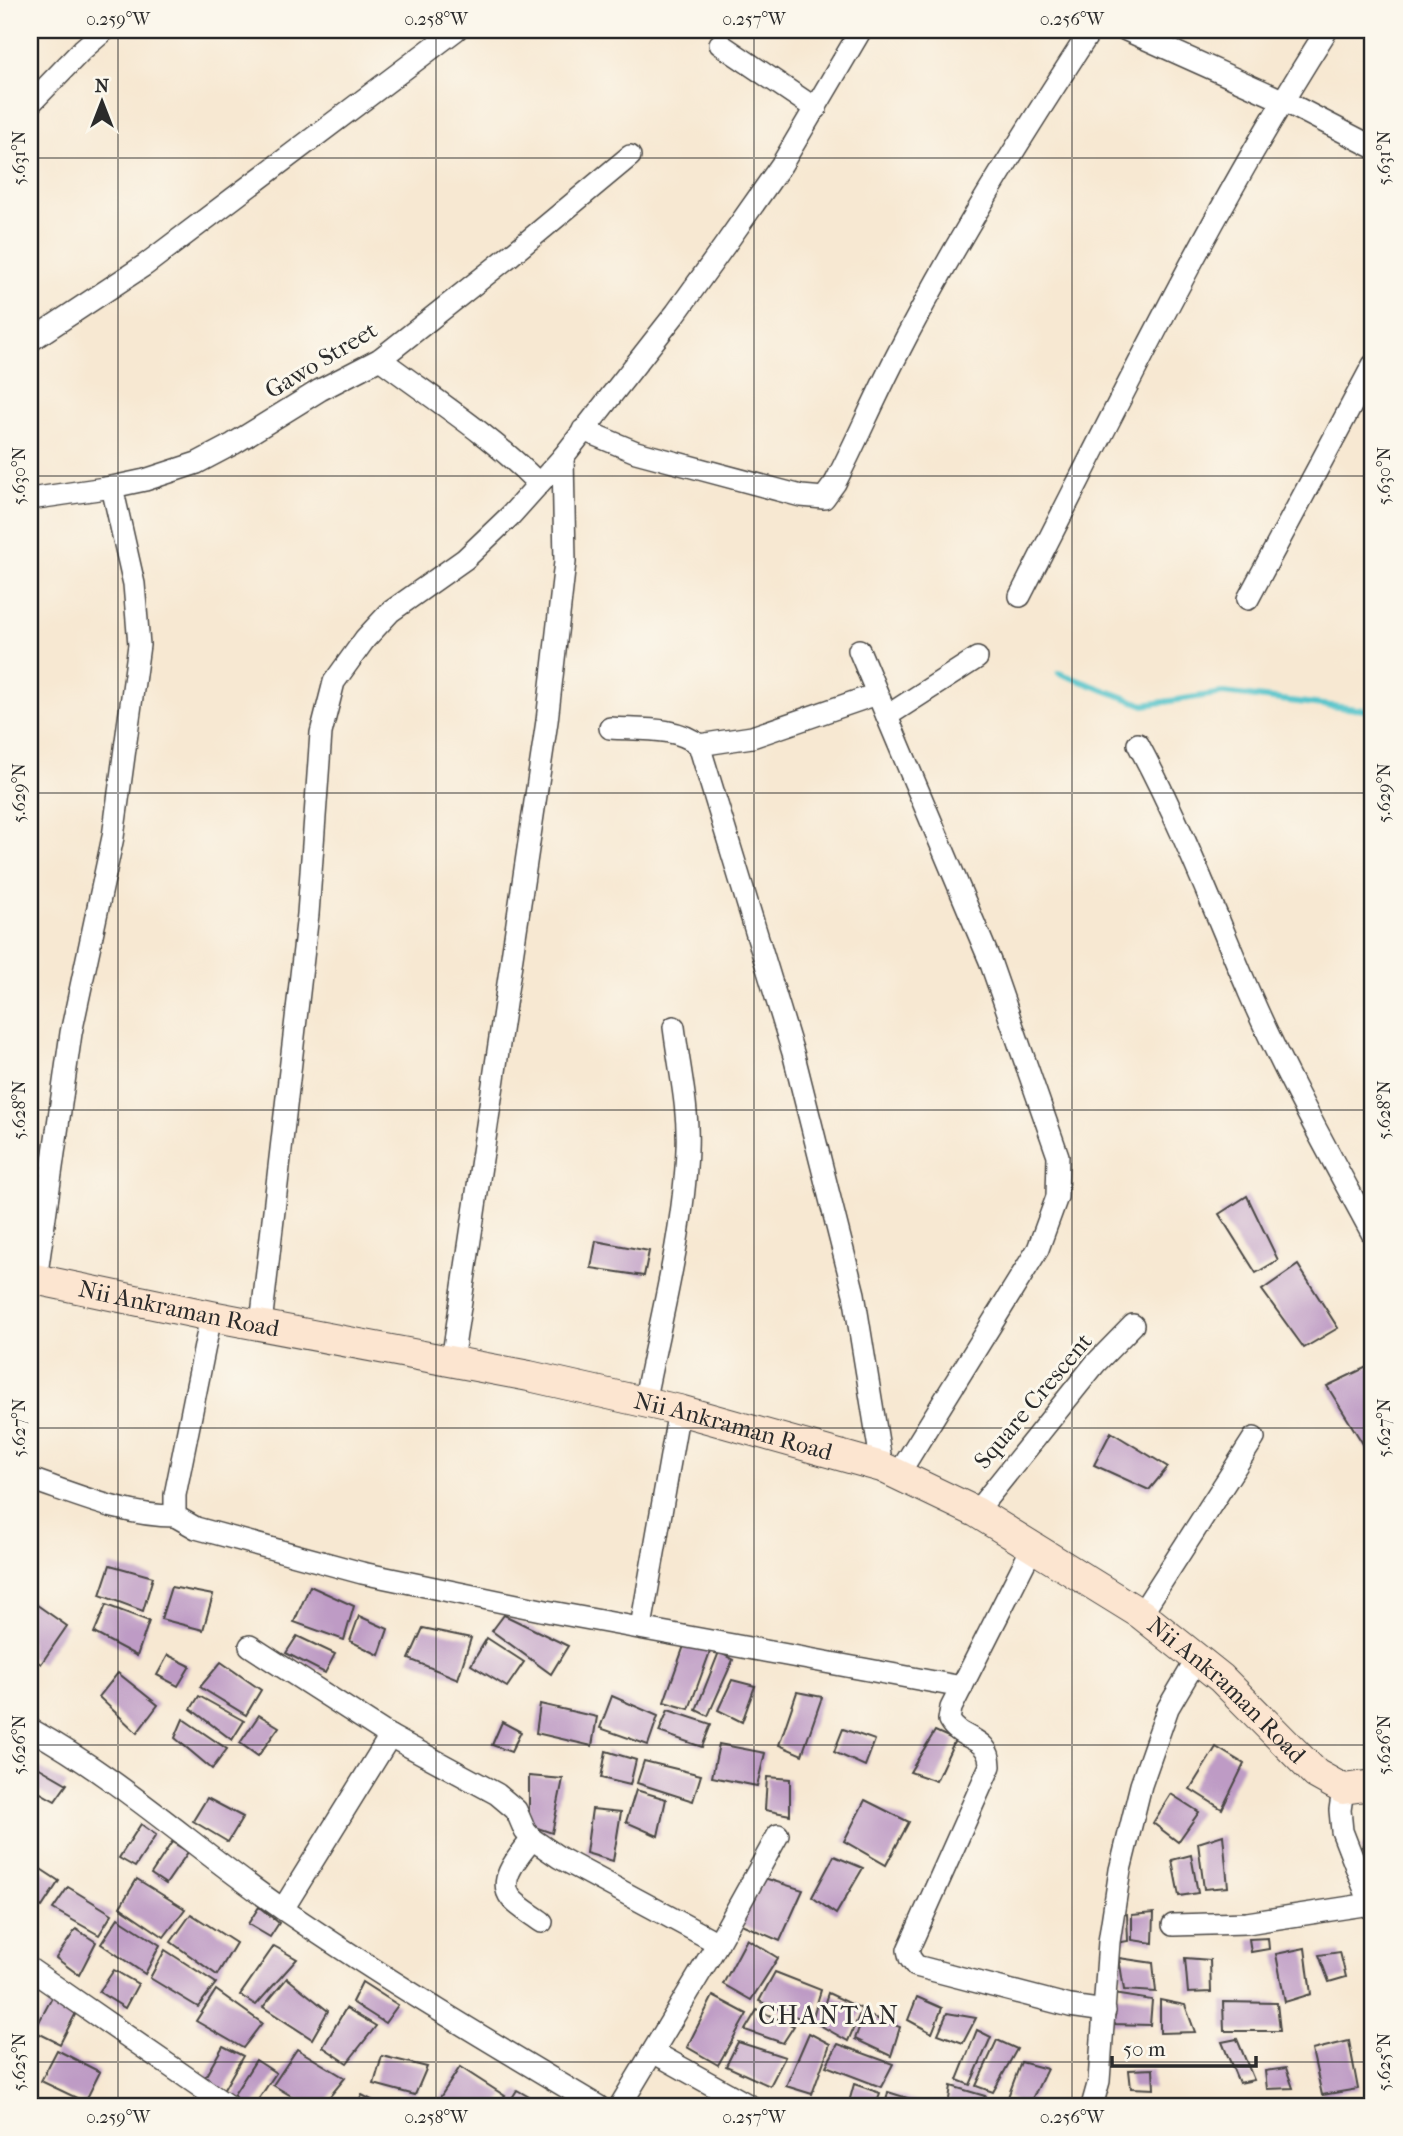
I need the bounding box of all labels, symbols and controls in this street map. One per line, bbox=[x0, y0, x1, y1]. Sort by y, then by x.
text: 0.259°W bbox=[86, 9, 151, 30]
text: 0.258°W bbox=[404, 9, 469, 30]
text: 0.257°W bbox=[722, 9, 787, 30]
text: 0.256°W bbox=[1040, 9, 1106, 30]
north arrow bbox=[66, 66, 136, 136]
text: N bbox=[95, 75, 110, 97]
text: 5.631°N bbox=[9, 130, 30, 186]
text: 5.631°N bbox=[1374, 130, 1395, 186]
street label: Gawo Street bbox=[260, 315, 382, 404]
text: 5.630°N bbox=[9, 446, 30, 505]
text: 5.630°N bbox=[1374, 446, 1395, 505]
text: 5.629°N bbox=[9, 763, 30, 823]
text: 5.629°N bbox=[1374, 763, 1395, 823]
text: 5.628°N bbox=[9, 1080, 30, 1140]
text: 5.628°N bbox=[1374, 1080, 1395, 1140]
street label: Nii Ankraman Road bbox=[76, 1275, 282, 1343]
street label: Square Crescent bbox=[968, 1327, 1098, 1474]
street label: Nii Ankraman Road bbox=[632, 1386, 837, 1467]
text: 5.627°N bbox=[9, 1398, 30, 1458]
text: 5.627°N bbox=[1374, 1398, 1395, 1458]
street label: Nii Ankraman Road bbox=[1142, 1611, 1312, 1770]
text: 5.626°N bbox=[9, 1715, 30, 1775]
text: 5.626°N bbox=[1374, 1715, 1395, 1775]
district label: CHANTAN bbox=[758, 2000, 900, 2031]
scale bar bbox=[1112, 2024, 1256, 2068]
text: 5.625°N bbox=[9, 2033, 30, 2091]
text: 5.625°N bbox=[1374, 2033, 1395, 2091]
text: 50 m bbox=[1123, 2037, 1166, 2061]
text: 0.259°W bbox=[86, 2107, 151, 2128]
text: 0.258°W bbox=[404, 2107, 469, 2128]
text: 0.257°W bbox=[722, 2107, 787, 2128]
text: 0.256°W bbox=[1040, 2107, 1106, 2128]

